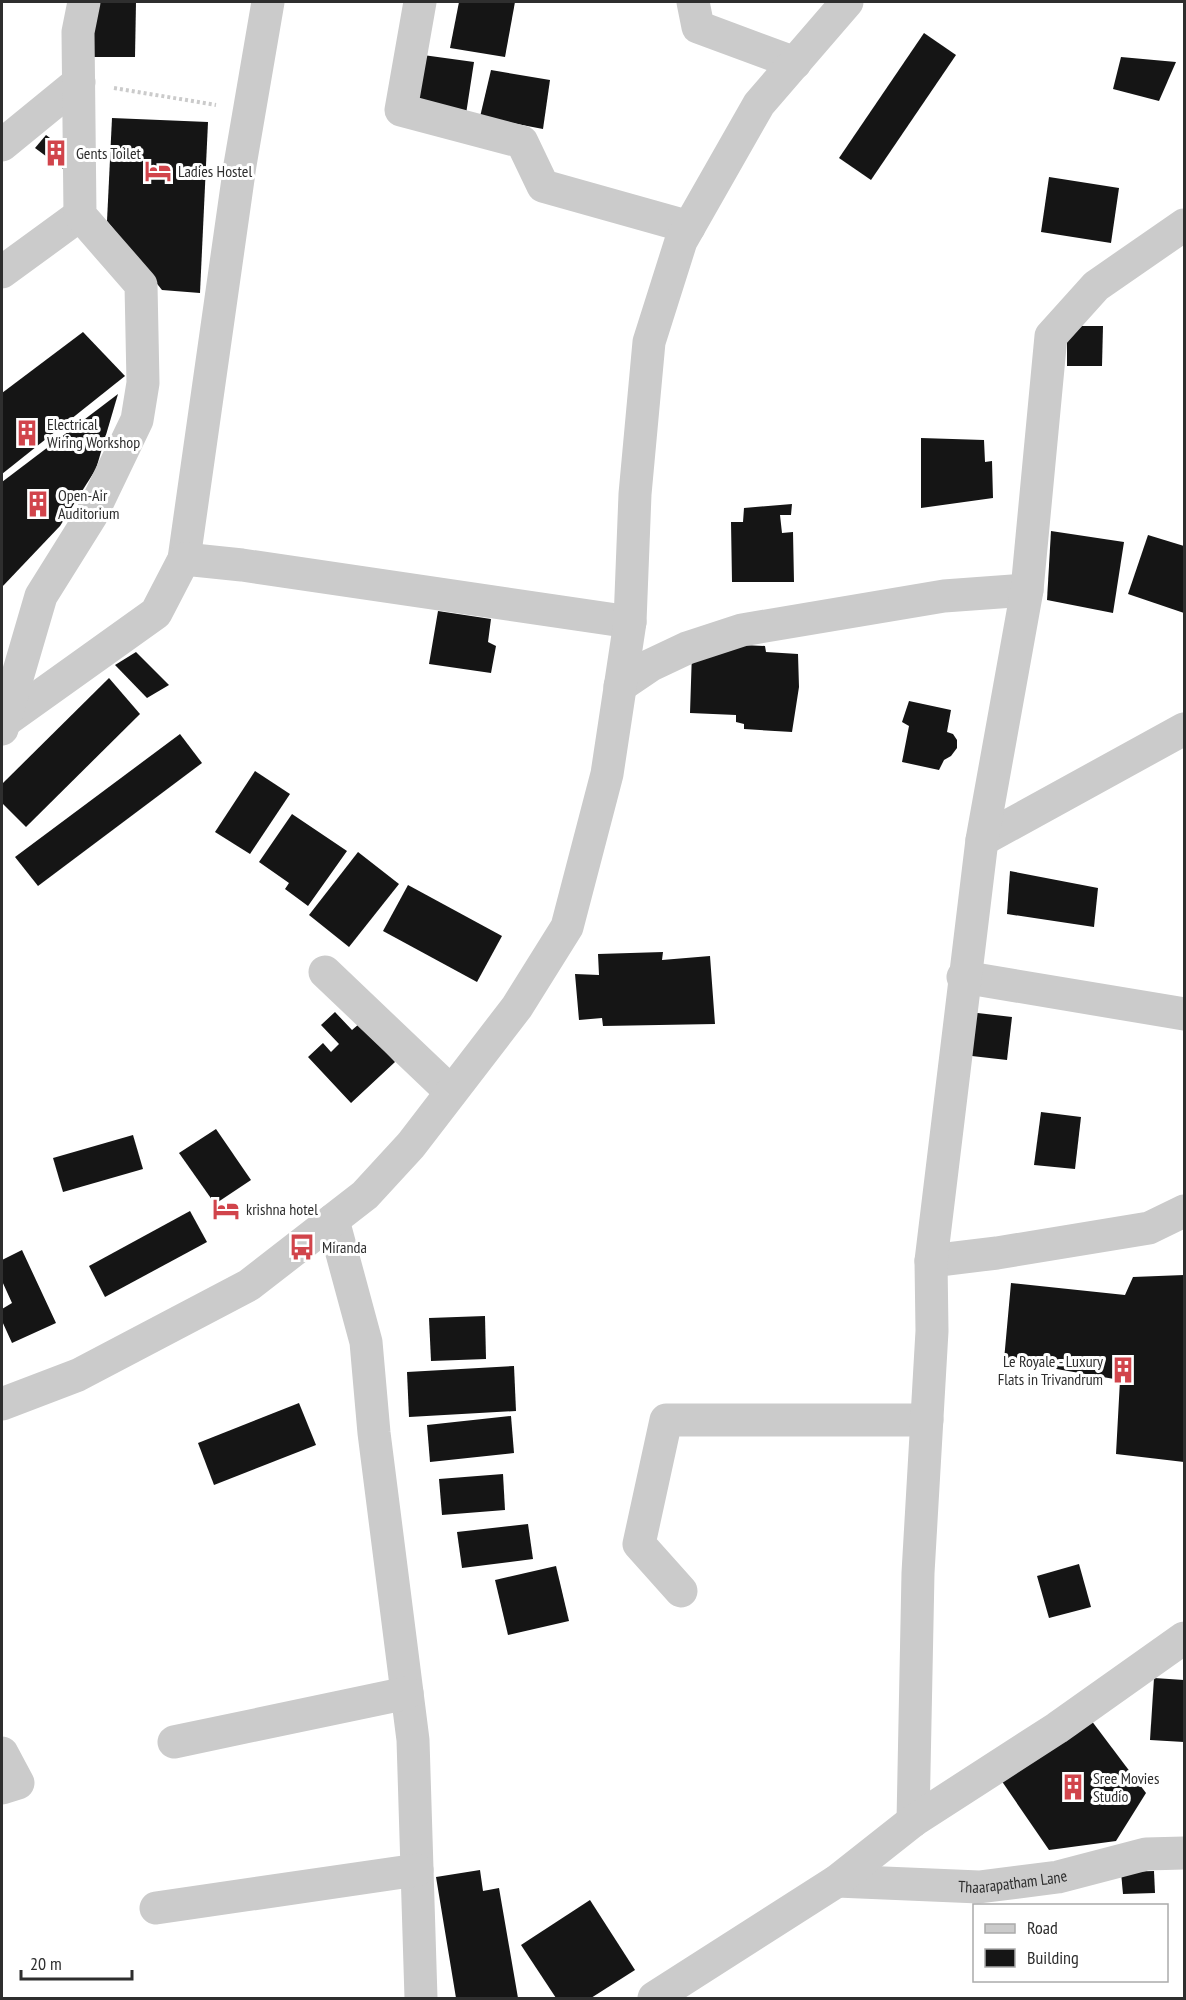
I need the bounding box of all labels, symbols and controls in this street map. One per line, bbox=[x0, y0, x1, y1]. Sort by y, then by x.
building icon: Gents Toilet bbox=[41, 138, 71, 168]
place label: Gents Toilet bbox=[76, 143, 142, 163]
hotel icon: Ladies Hostel bbox=[143, 156, 173, 186]
place label: Ladies Hostel bbox=[178, 161, 252, 181]
place label: Electrical Wiring Workshop bbox=[47, 414, 140, 452]
building icon: Electrical Wiring Workshop bbox=[12, 418, 42, 448]
place label: Open-Air Auditorium bbox=[58, 485, 119, 523]
building icon: Open-Air Auditorium bbox=[23, 489, 53, 519]
hotel icon: krishna hotel bbox=[211, 1194, 241, 1224]
place label: krishna hotel bbox=[246, 1199, 318, 1219]
bus stop icon: Miranda bbox=[287, 1232, 317, 1262]
place label: Miranda bbox=[322, 1237, 367, 1257]
place label: Le Royale - Luxury Flats in Trivandrum bbox=[998, 1351, 1103, 1389]
building icon: Le Royale - Luxury Flats in Trivandrum bbox=[1108, 1355, 1138, 1385]
place label: Sree Movies Studio bbox=[1093, 1768, 1159, 1806]
building icon: Sree Movies Studio bbox=[1058, 1772, 1088, 1802]
street label: Thaarapatham Lane bbox=[958, 1865, 1069, 1897]
legend bbox=[973, 1904, 1168, 1982]
text: Road bbox=[1027, 1916, 1058, 1939]
scale bar bbox=[21, 1943, 132, 1981]
text: Building bbox=[1027, 1946, 1079, 1969]
text: 20 m bbox=[30, 1952, 62, 1975]

